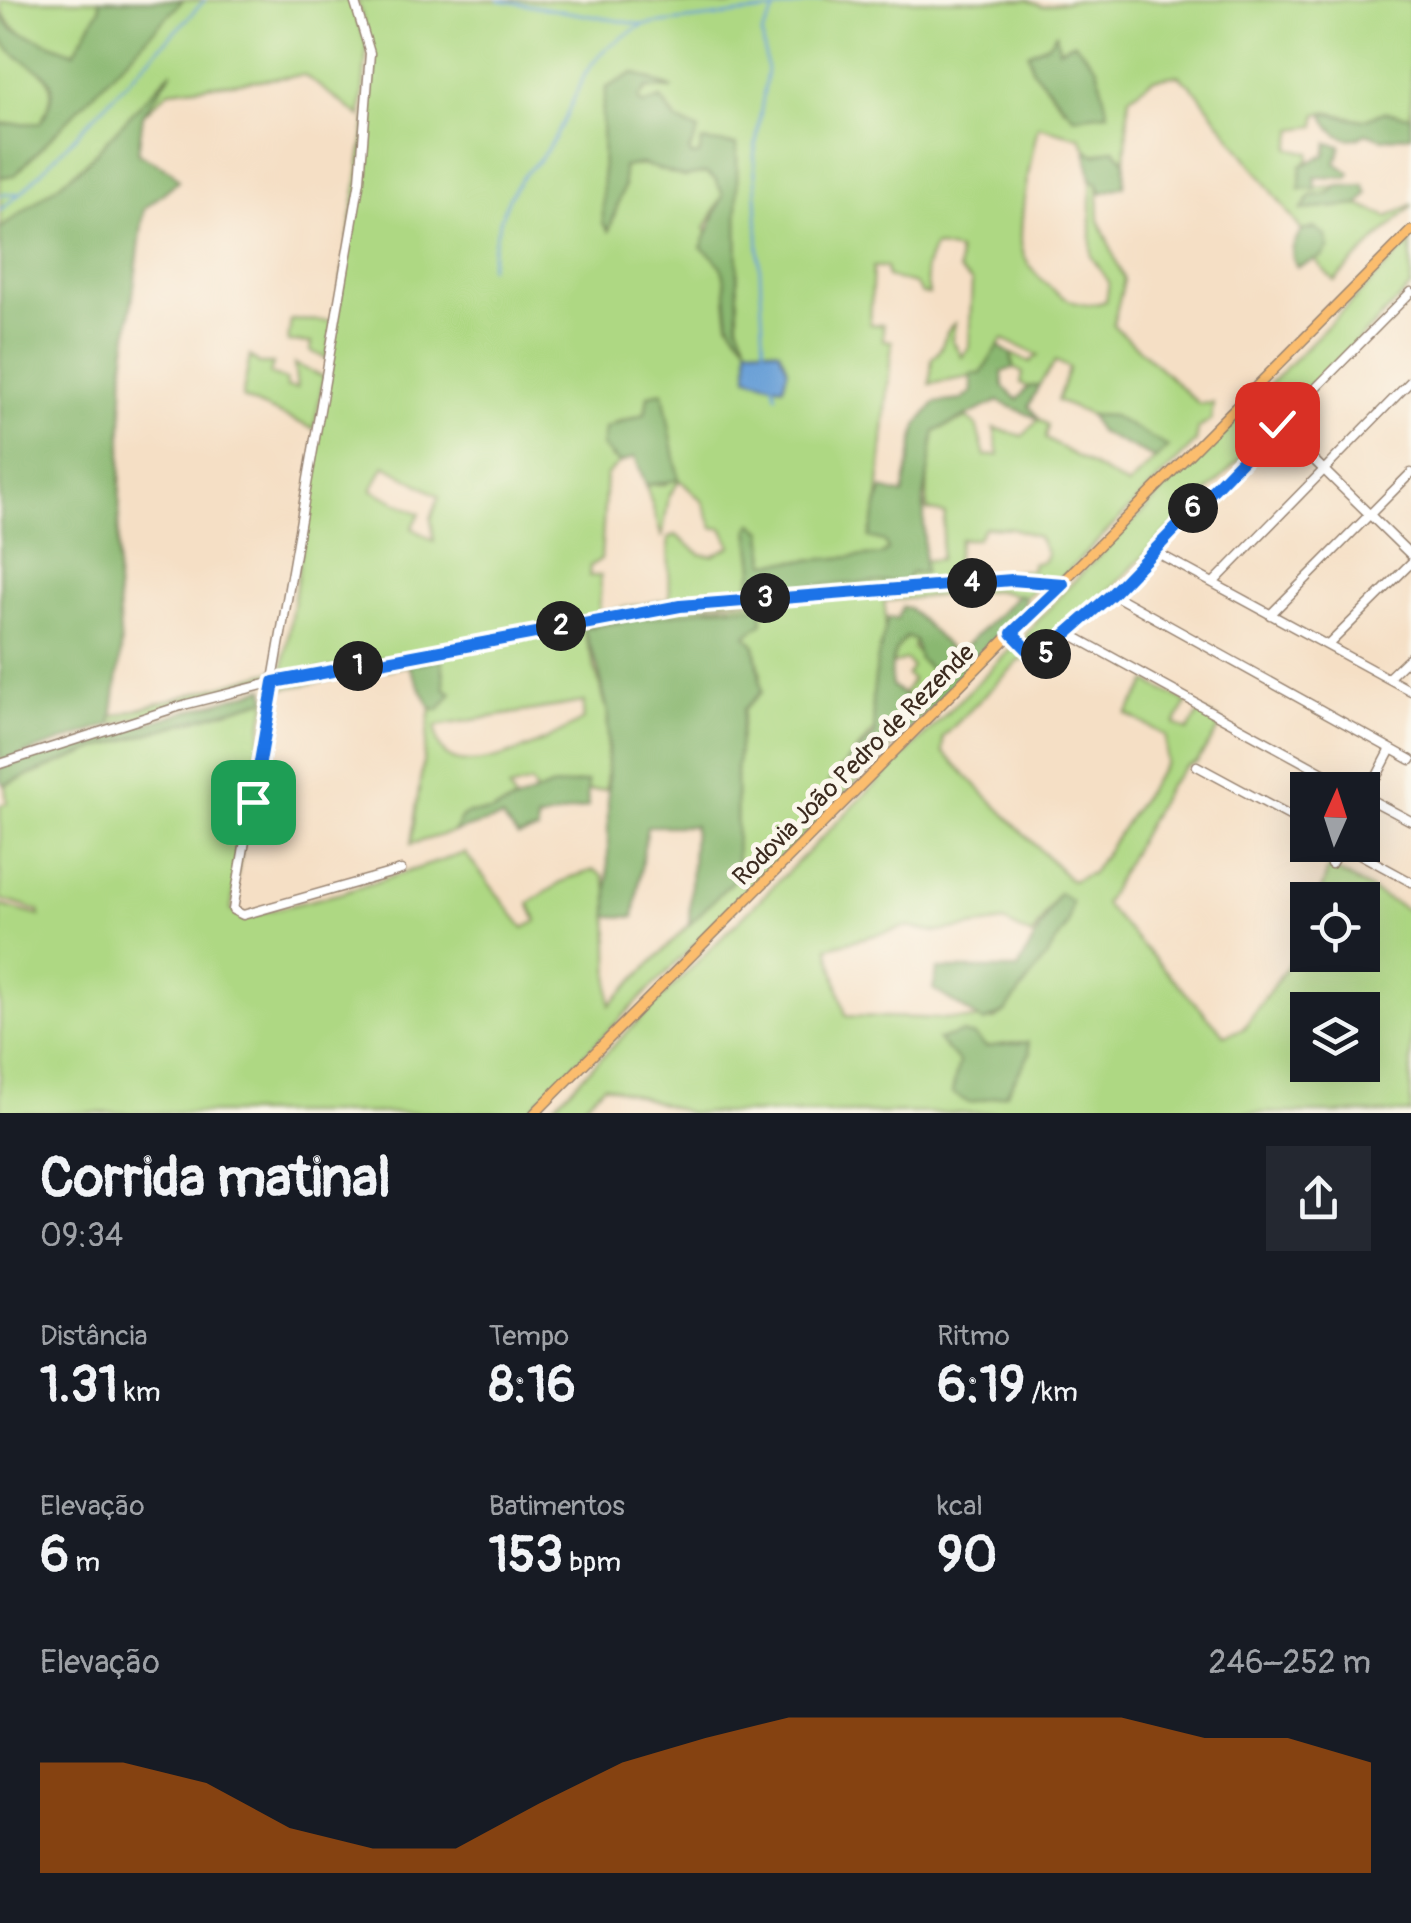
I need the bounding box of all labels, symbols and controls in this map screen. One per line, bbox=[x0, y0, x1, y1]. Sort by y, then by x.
pin bbox=[1235, 382, 1320, 467]
icon: check bbox=[1250, 397, 1305, 452]
pin: 6 bbox=[1168, 483, 1218, 533]
text: 6 bbox=[1185, 490, 1201, 525]
pin: 4 bbox=[947, 558, 997, 608]
text: 4 bbox=[964, 565, 980, 600]
pin: 3 bbox=[740, 573, 790, 623]
text: 3 bbox=[757, 580, 773, 615]
pin: 2 bbox=[536, 601, 586, 651]
text: 2 bbox=[553, 608, 569, 643]
pin: 5 bbox=[1021, 629, 1071, 679]
text: 5 bbox=[1038, 636, 1054, 671]
street label: Rodovia João Pedro de Rezende bbox=[727, 637, 982, 892]
pin: 1 bbox=[333, 641, 383, 691]
text: 1 bbox=[353, 648, 363, 683]
pin bbox=[211, 760, 296, 845]
north arrow bbox=[1290, 772, 1380, 862]
map controls bbox=[1290, 772, 1380, 1082]
icon: arrive bbox=[226, 775, 281, 830]
button: locate bbox=[1290, 882, 1380, 972]
button: layers bbox=[1290, 992, 1380, 1082]
text: Corrida matinal bbox=[40, 1144, 391, 1213]
button: share bbox=[1266, 1146, 1371, 1251]
text: 09:34 bbox=[40, 1216, 123, 1256]
text: Distância bbox=[40, 1319, 147, 1354]
text: Tempo bbox=[489, 1319, 569, 1354]
text: Ritmo bbox=[937, 1319, 1010, 1354]
text: 1.31 bbox=[40, 1354, 118, 1417]
text: 8:16 bbox=[489, 1354, 576, 1417]
text: 6:19 bbox=[937, 1354, 1025, 1417]
text: km bbox=[118, 1375, 161, 1410]
text: /km bbox=[1025, 1375, 1078, 1410]
text: Elevação bbox=[40, 1489, 145, 1524]
text: Batimentos bbox=[489, 1489, 625, 1524]
text: kcal bbox=[937, 1489, 983, 1524]
text: 6 bbox=[40, 1524, 69, 1587]
text: 153 bbox=[489, 1524, 563, 1587]
text: 90 bbox=[937, 1524, 997, 1587]
text: m bbox=[69, 1545, 100, 1580]
text: bpm bbox=[563, 1545, 621, 1580]
text: Elevação bbox=[40, 1643, 160, 1683]
text: 246–252 m bbox=[1209, 1643, 1371, 1683]

